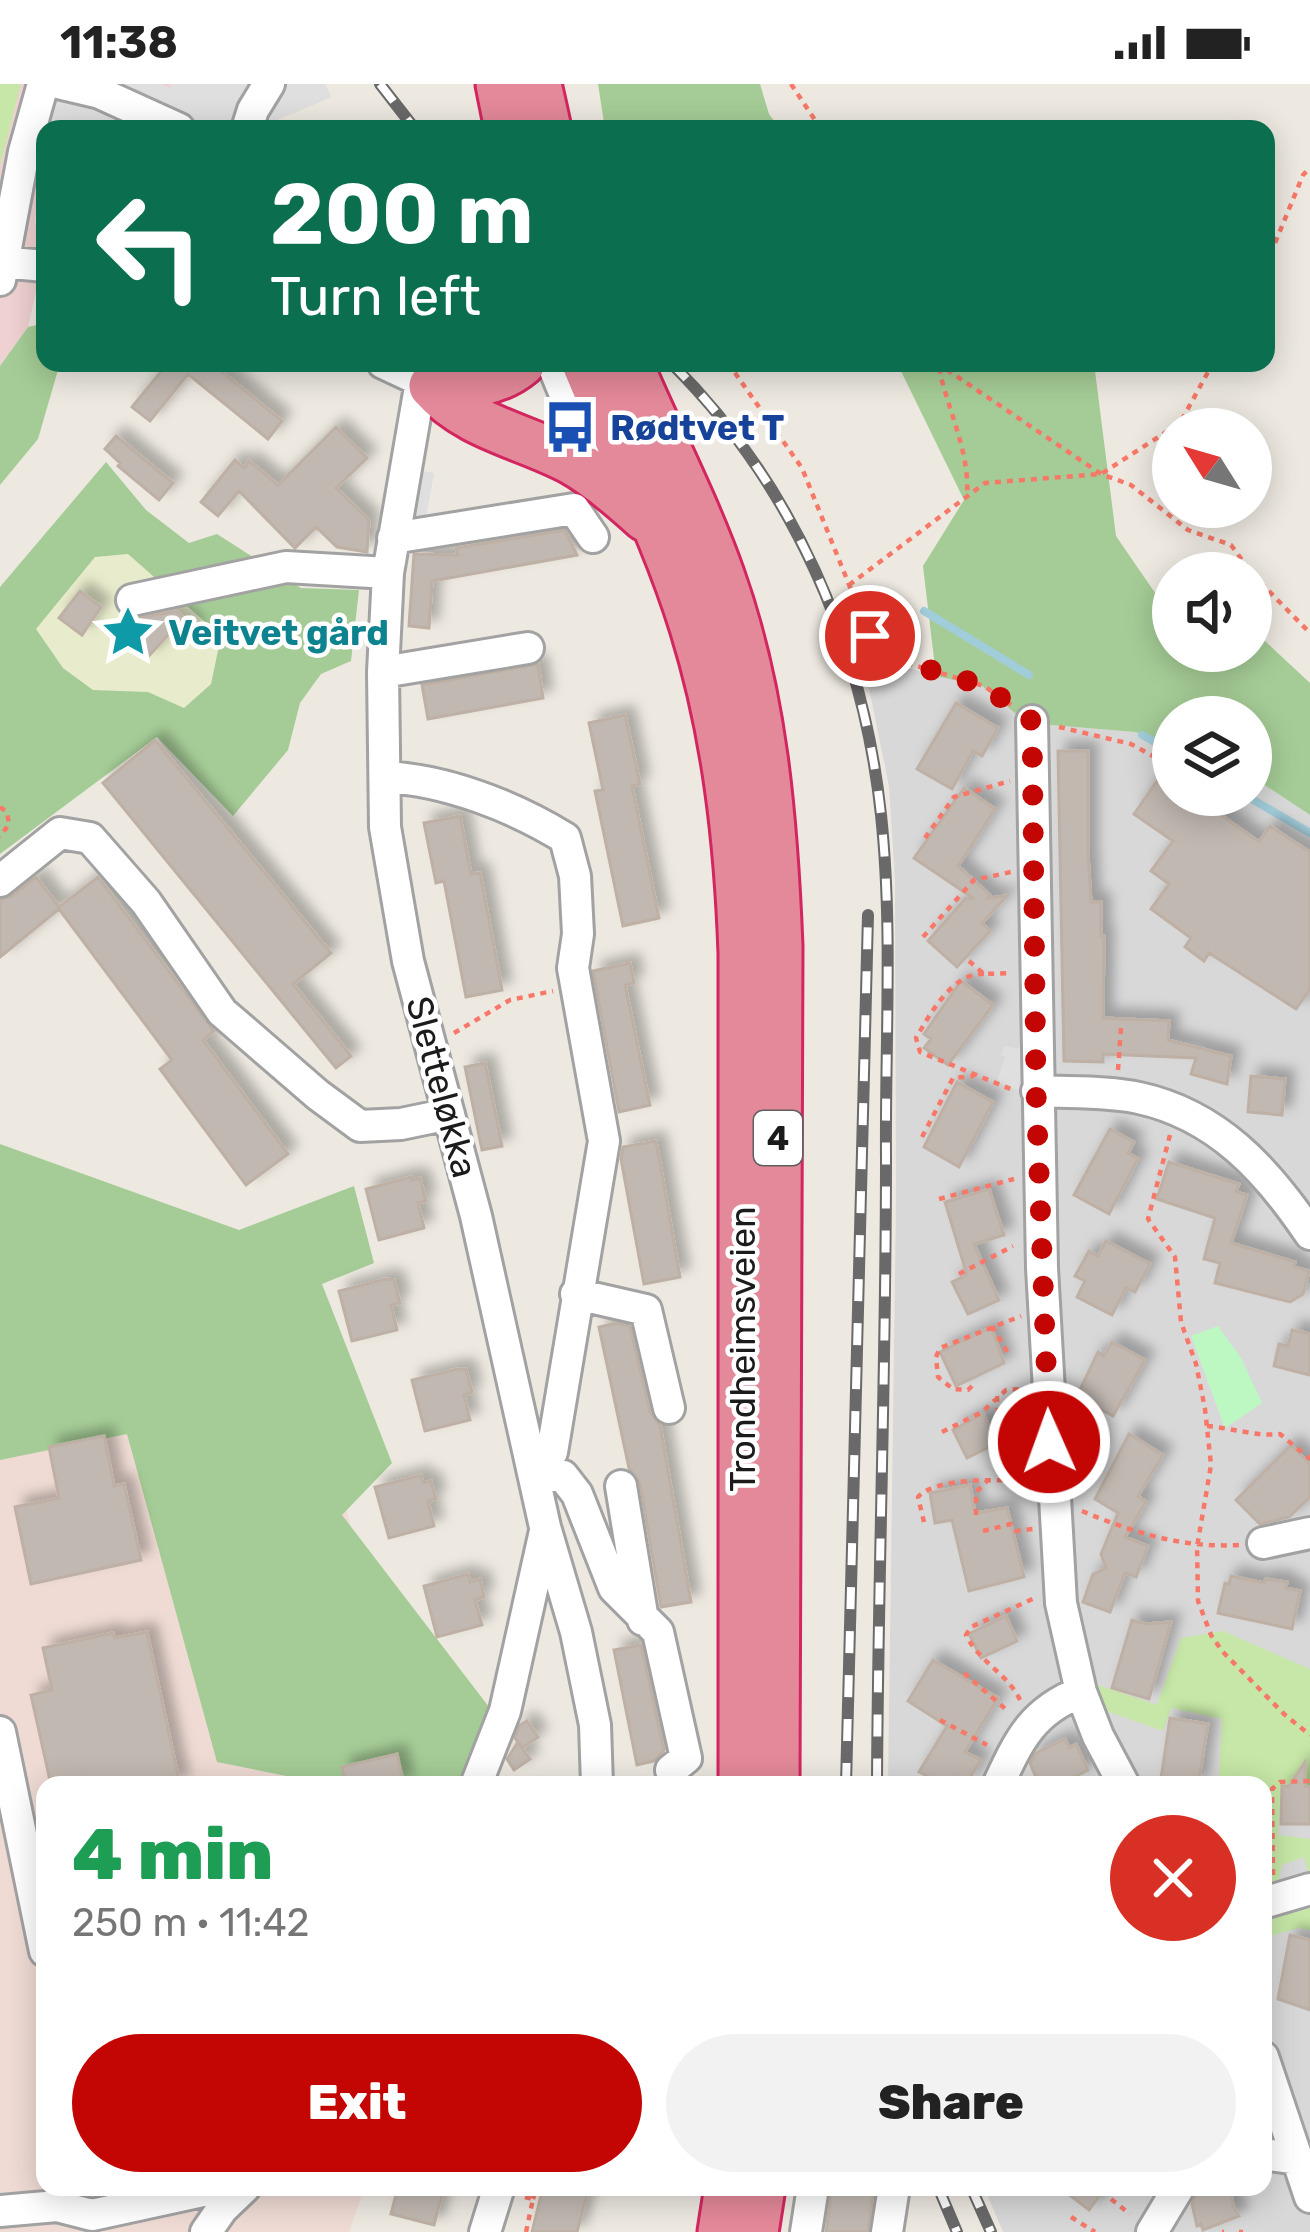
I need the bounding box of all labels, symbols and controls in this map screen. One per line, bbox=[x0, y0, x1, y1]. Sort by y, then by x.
text: 11:38 bbox=[60, 16, 178, 69]
text: 200 m bbox=[270, 164, 534, 264]
icon: left bbox=[72, 168, 228, 324]
text: Turn left bbox=[270, 265, 481, 329]
bus stop icon: Rødtvet T bbox=[541, 398, 599, 456]
place label: Rødtvet T bbox=[610, 406, 785, 449]
north arrow bbox=[1152, 408, 1272, 528]
map controls bbox=[1152, 408, 1272, 816]
button: sound bbox=[1152, 552, 1272, 672]
pin bbox=[819, 585, 921, 687]
place icon: Veitvet gård bbox=[99, 603, 157, 661]
icon: arrive bbox=[837, 603, 903, 669]
place label: Veitvet gård bbox=[168, 611, 389, 654]
button: layers bbox=[1152, 696, 1272, 816]
street label: Sletteløkka bbox=[397, 992, 487, 1182]
road number: 4 bbox=[754, 1111, 802, 1165]
street label: Trondheimsveien bbox=[721, 1206, 764, 1492]
position arrow bbox=[986, 1379, 1112, 1505]
text: 4 min bbox=[72, 1812, 273, 1897]
button: close bbox=[1110, 1815, 1236, 1941]
text: 250 m · 11:42 bbox=[72, 1900, 310, 1946]
button: Exit bbox=[72, 2034, 642, 2172]
button: Share bbox=[666, 2034, 1236, 2172]

